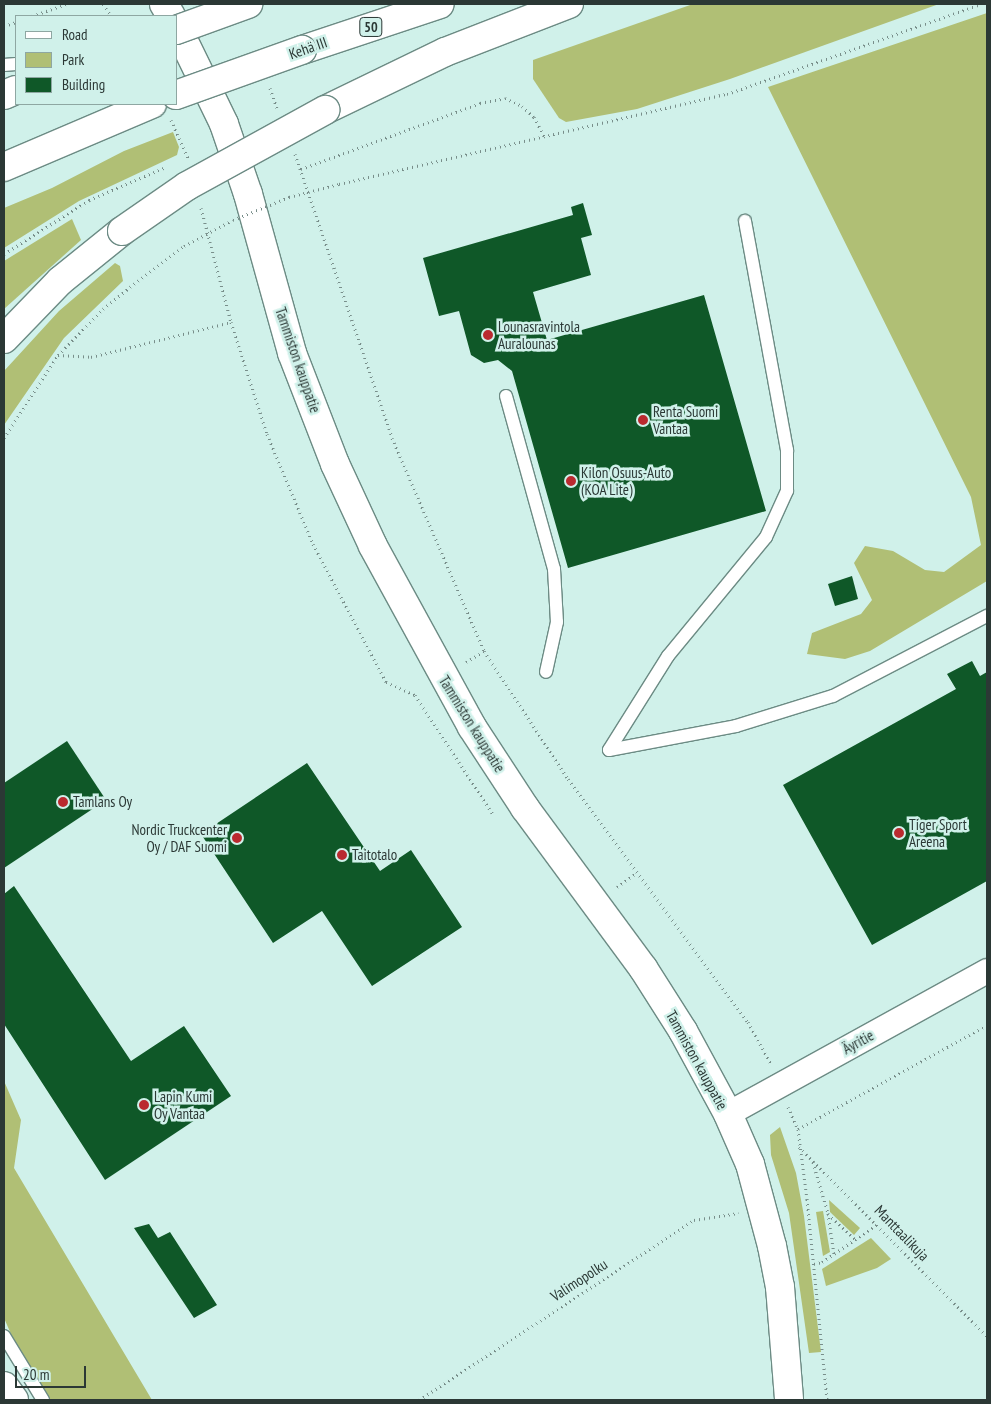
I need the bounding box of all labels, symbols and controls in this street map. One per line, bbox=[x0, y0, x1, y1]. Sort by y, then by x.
legend bbox=[15, 15, 178, 105]
road number: 50 bbox=[358, 16, 384, 38]
text: Road bbox=[62, 25, 88, 44]
street label: Kehä III bbox=[287, 33, 329, 63]
text: Park bbox=[62, 50, 84, 69]
text: Building bbox=[62, 75, 105, 94]
street label: Tammiston kauppatie bbox=[272, 305, 324, 415]
place label: Lounasravintola Auralounas bbox=[498, 317, 580, 352]
marker: Lounasravintola Auralounas bbox=[482, 329, 494, 341]
place label: Renta Suomi Vantaa bbox=[653, 402, 718, 437]
marker: Renta Suomi Vantaa bbox=[637, 414, 649, 426]
place label: Kilon Osuus-Auto (KOA Lite) bbox=[581, 463, 671, 498]
marker: Kilon Osuus-Auto (KOA Lite) bbox=[565, 475, 577, 487]
street label: Tammiston kauppatie bbox=[435, 672, 509, 776]
place label: Tamlans Oy bbox=[73, 793, 132, 811]
marker: Tamlans Oy bbox=[57, 796, 69, 808]
place label: Tiger Sport Areena bbox=[909, 815, 967, 850]
place label: Nordic Truckcenter Oy / DAF Suomi bbox=[131, 820, 227, 855]
marker: Tiger Sport Areena bbox=[893, 827, 905, 839]
marker: Nordic Truckcenter Oy / DAF Suomi bbox=[231, 832, 243, 844]
place label: Taitotalo bbox=[352, 846, 397, 864]
marker: Taitotalo bbox=[336, 849, 348, 861]
street label: Tammiston kauppatie bbox=[662, 1007, 732, 1113]
street label: Äyritie bbox=[839, 1026, 877, 1058]
place label: Lapin Kumi Oy Vantaa bbox=[154, 1087, 212, 1122]
marker: Lapin Kumi Oy Vantaa bbox=[138, 1099, 150, 1111]
street label: Manttaalikuja bbox=[871, 1201, 933, 1265]
street label: Valimopolku bbox=[547, 1255, 611, 1305]
scale bar bbox=[18, 1356, 89, 1388]
text: 20 m bbox=[23, 1365, 49, 1384]

